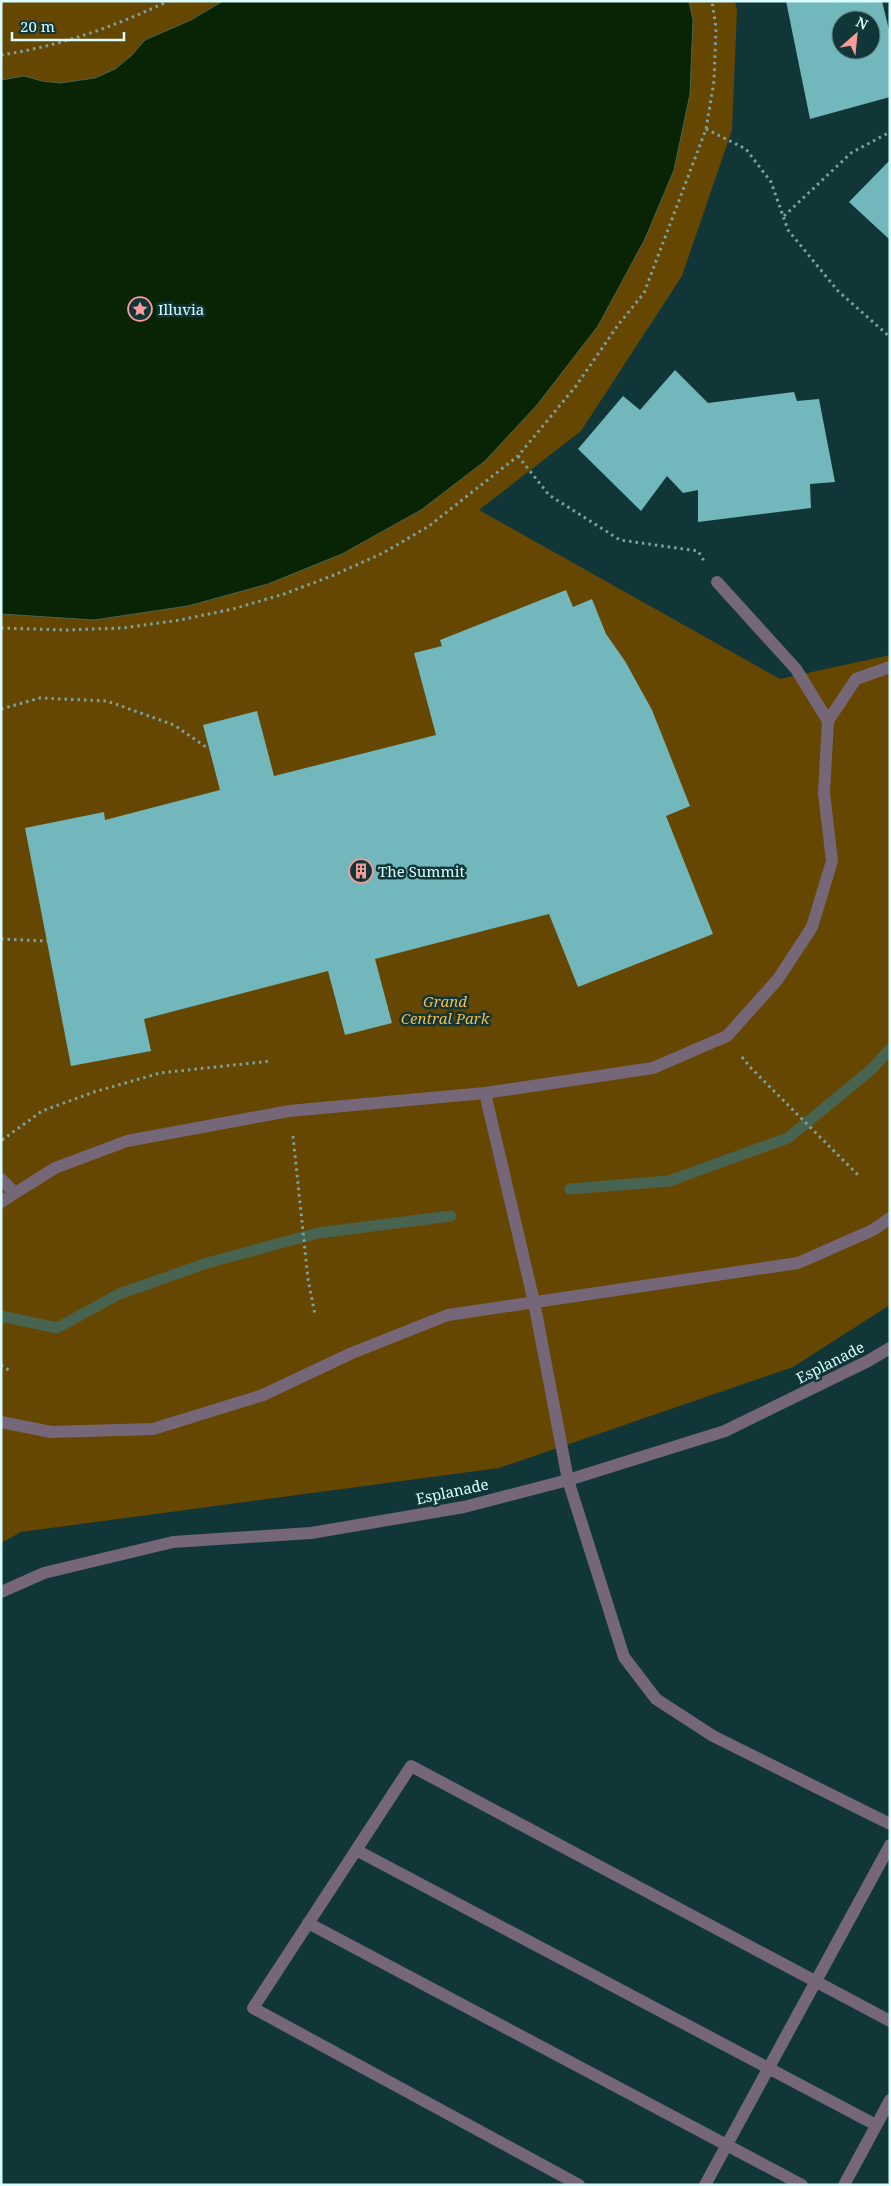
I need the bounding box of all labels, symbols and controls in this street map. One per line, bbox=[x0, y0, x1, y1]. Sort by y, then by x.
scale bar bbox=[12, 10, 125, 42]
north arrow bbox=[831, 10, 881, 60]
text: N bbox=[853, 12, 871, 34]
text: 20 m bbox=[20, 16, 55, 36]
place icon: Illuvia bbox=[127, 296, 153, 322]
place label: Illuvia bbox=[158, 299, 204, 319]
building icon: The Summit bbox=[348, 858, 374, 884]
place label: The Summit bbox=[378, 861, 465, 881]
park label: Grand Central Park bbox=[401, 991, 490, 1028]
street label: Esplanade bbox=[793, 1336, 867, 1388]
street label: Esplanade bbox=[414, 1474, 490, 1508]

